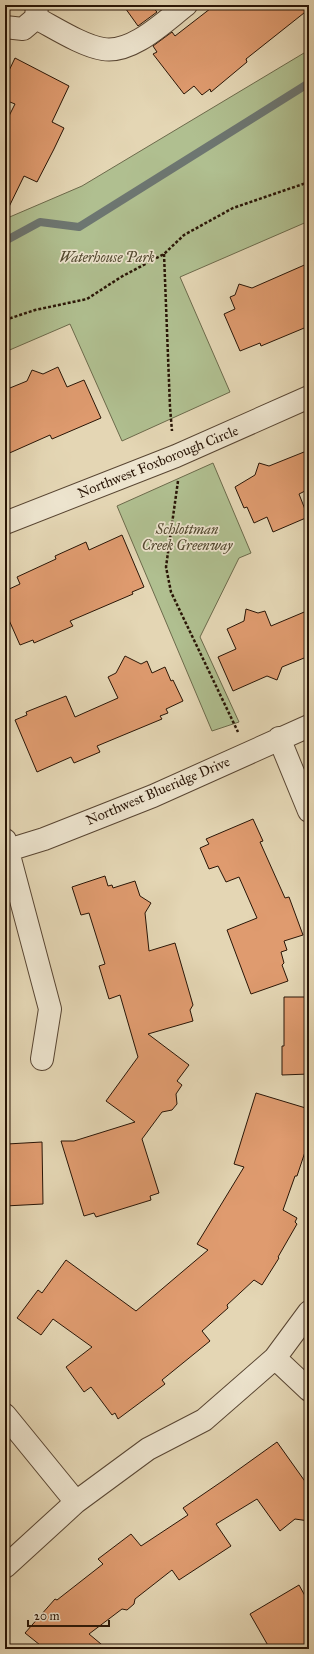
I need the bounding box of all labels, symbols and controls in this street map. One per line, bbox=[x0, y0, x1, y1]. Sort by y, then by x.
park label: Waterhouse Park bbox=[60, 249, 155, 266]
street label: Northwest Foxborough Circle bbox=[75, 422, 241, 502]
park label: Schlottman Creek Greenway bbox=[142, 521, 233, 554]
street label: Northwest Blueridge Drive bbox=[84, 753, 233, 829]
scale bar bbox=[28, 1602, 109, 1628]
text: 20 m bbox=[34, 1609, 60, 1623]

